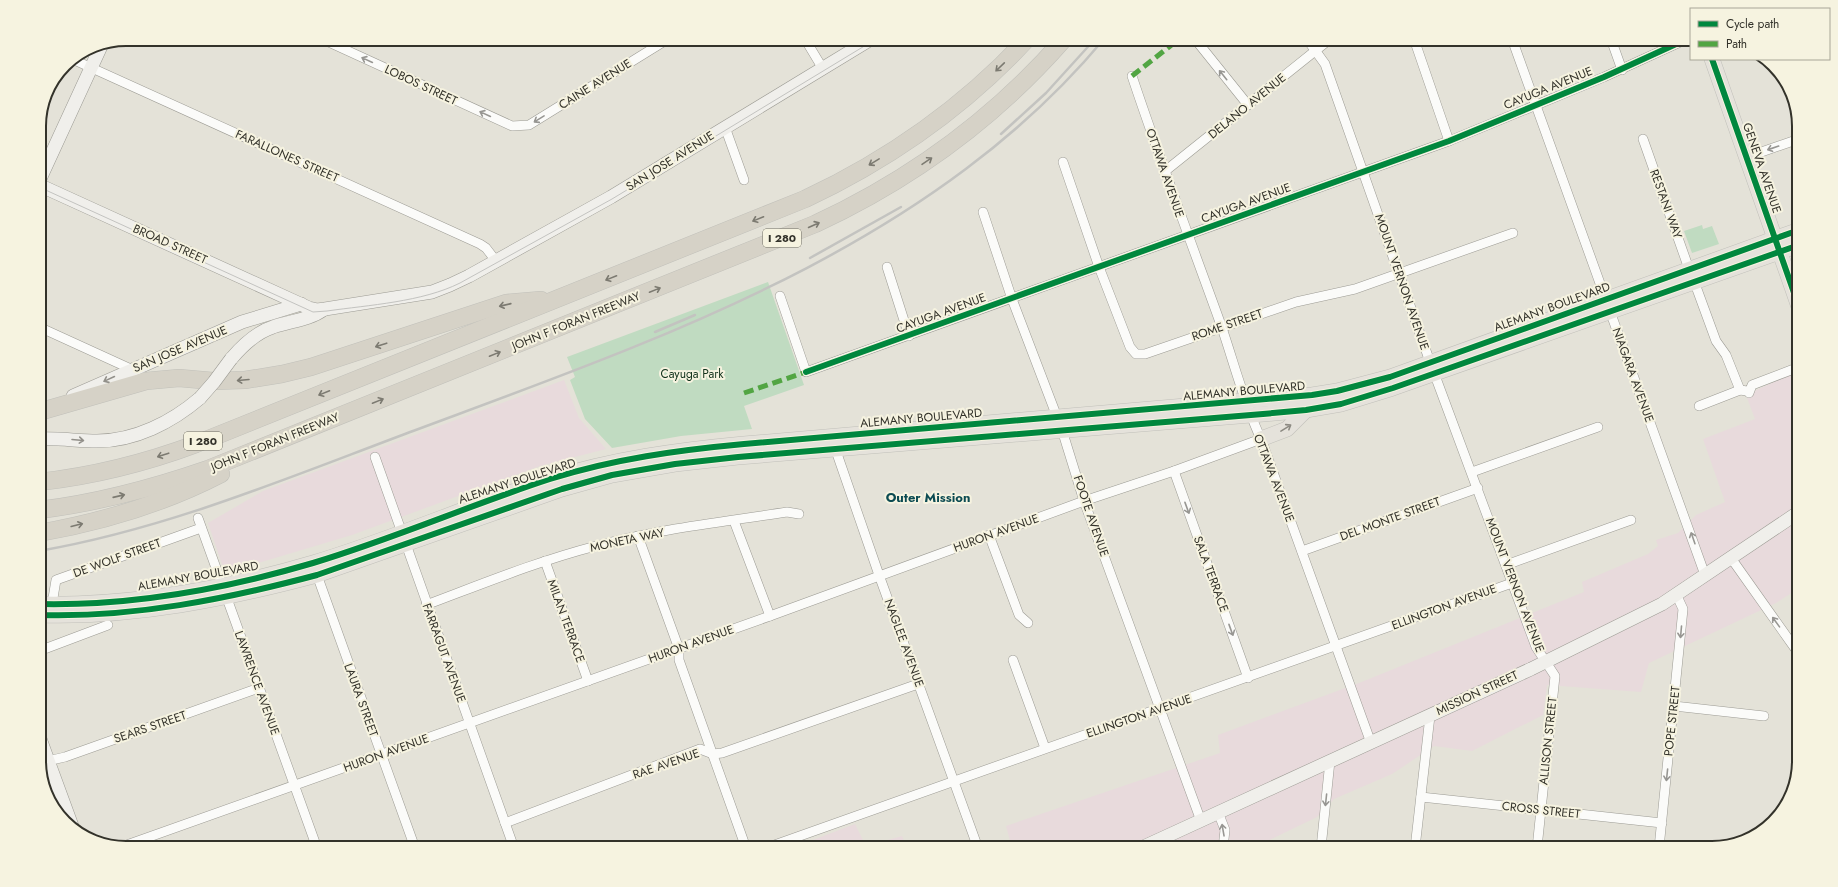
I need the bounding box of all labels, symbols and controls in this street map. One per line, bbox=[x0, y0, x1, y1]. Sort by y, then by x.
legend bbox=[1690, 8, 1830, 60]
text: Cycle path bbox=[1726, 15, 1779, 33]
text: Path bbox=[1726, 35, 1747, 53]
street label: CAINE AVENUE bbox=[555, 54, 635, 114]
one-way arrow bbox=[361, 55, 373, 63]
street label: LOBOS STREET bbox=[382, 60, 461, 110]
one-way arrow bbox=[995, 62, 1005, 71]
street label: CAYUGA AVENUE bbox=[1501, 62, 1595, 114]
street label: DELANO AVENUE bbox=[1204, 69, 1290, 143]
one-way arrow bbox=[1219, 69, 1228, 80]
one-way arrow bbox=[479, 110, 491, 117]
one-way arrow bbox=[533, 115, 545, 123]
street label: GENEVA AVENUE bbox=[1738, 120, 1786, 216]
street label: FARALLONES STREET bbox=[232, 125, 342, 187]
street label: OTTAWA AVENUE bbox=[1141, 126, 1189, 220]
street label: SAN JOSE AVENUE bbox=[622, 127, 718, 195]
one-way arrow bbox=[1767, 145, 1780, 152]
one-way arrow bbox=[921, 157, 932, 165]
one-way arrow bbox=[869, 159, 881, 167]
street label: RESTANI WAY bbox=[1645, 167, 1687, 241]
street label: CAYUGA AVENUE bbox=[1199, 178, 1293, 228]
street label: MOUNT VERNON AVENUE bbox=[1370, 212, 1434, 352]
one-way arrow bbox=[752, 216, 764, 224]
street label: BROAD STREET bbox=[130, 220, 211, 269]
one-way arrow bbox=[808, 220, 820, 228]
road number: I 280 bbox=[763, 229, 801, 247]
one-way arrow bbox=[605, 274, 617, 282]
street label: ALEMANY BOULEVARD bbox=[1491, 278, 1613, 336]
one-way arrow bbox=[648, 285, 660, 293]
street label: JOHN F FORAN FREEWAY bbox=[507, 287, 643, 356]
street label: CAYUGA AVENUE bbox=[894, 288, 988, 338]
one-way arrow bbox=[499, 301, 512, 309]
street label: ROME STREET bbox=[1189, 304, 1265, 346]
street label: SAN JOSE AVENUE bbox=[130, 321, 230, 377]
street label: NIAGARA AVENUE bbox=[1608, 325, 1658, 425]
one-way arrow bbox=[376, 341, 388, 349]
one-way arrow bbox=[489, 349, 501, 357]
park label: Cayuga Park bbox=[660, 365, 724, 383]
one-way arrow bbox=[103, 376, 115, 383]
one-way arrow bbox=[237, 376, 250, 383]
street label: ALEMANY BOULEVARD bbox=[1182, 377, 1306, 405]
one-way arrow bbox=[318, 390, 330, 398]
one-way arrow bbox=[371, 397, 383, 404]
street label: ALEMANY BOULEVARD bbox=[859, 404, 983, 432]
street label: JOHN F FORAN FREEWAY bbox=[206, 408, 342, 477]
one-way arrow bbox=[1280, 424, 1292, 432]
street label: OTTAWA AVENUE bbox=[1249, 431, 1299, 525]
road number: I 280 bbox=[184, 432, 222, 450]
one-way arrow bbox=[71, 436, 84, 443]
one-way arrow bbox=[157, 452, 170, 459]
street label: ALEMANY BOULEVARD bbox=[456, 454, 578, 508]
street label: FOOTE AVENUE bbox=[1069, 473, 1113, 559]
district label: Outer Mission bbox=[886, 488, 970, 507]
one-way arrow bbox=[112, 492, 125, 499]
street label: DEL MONTE STREET bbox=[1337, 492, 1443, 546]
one-way arrow bbox=[1184, 502, 1192, 514]
street label: HURON AVENUE bbox=[951, 509, 1041, 557]
street label: MOUNT VERNON AVENUE bbox=[1481, 515, 1549, 655]
one-way arrow bbox=[70, 521, 83, 528]
street label: MONETA WAY bbox=[588, 523, 666, 557]
street label: SALA TERRACE bbox=[1189, 533, 1233, 615]
one-way arrow bbox=[1688, 533, 1696, 545]
street label: DE WOLF STREET bbox=[71, 534, 164, 582]
street label: ALEMANY BOULEVARD bbox=[136, 557, 260, 595]
street label: MILAN TERRACE bbox=[543, 577, 589, 665]
street label: ELLINGTON AVENUE bbox=[1389, 580, 1499, 634]
street label: NAGLEE AVENUE bbox=[880, 596, 928, 690]
street label: FARRAGUT AVENUE bbox=[418, 601, 470, 705]
one-way arrow bbox=[1772, 617, 1780, 628]
street label: HURON AVENUE bbox=[646, 620, 736, 668]
one-way arrow bbox=[1228, 624, 1236, 636]
one-way arrow bbox=[1677, 625, 1684, 638]
street label: LAWRENCE AVENUE bbox=[230, 628, 284, 738]
street label: LAURA STREET bbox=[339, 661, 383, 740]
street label: MISSION STREET bbox=[1433, 666, 1521, 720]
street label: POPE STREET bbox=[1659, 685, 1685, 757]
street label: ELLINGTON AVENUE bbox=[1084, 689, 1194, 743]
street label: ALLISON STREET bbox=[1534, 696, 1562, 786]
street label: SEARS STREET bbox=[111, 706, 189, 748]
street label: HURON AVENUE bbox=[341, 729, 431, 777]
street label: RAE AVENUE bbox=[630, 744, 702, 784]
one-way arrow bbox=[1663, 768, 1671, 781]
one-way arrow bbox=[1323, 793, 1330, 806]
street label: CROSS STREET bbox=[1501, 797, 1582, 823]
one-way arrow bbox=[1219, 823, 1227, 836]

